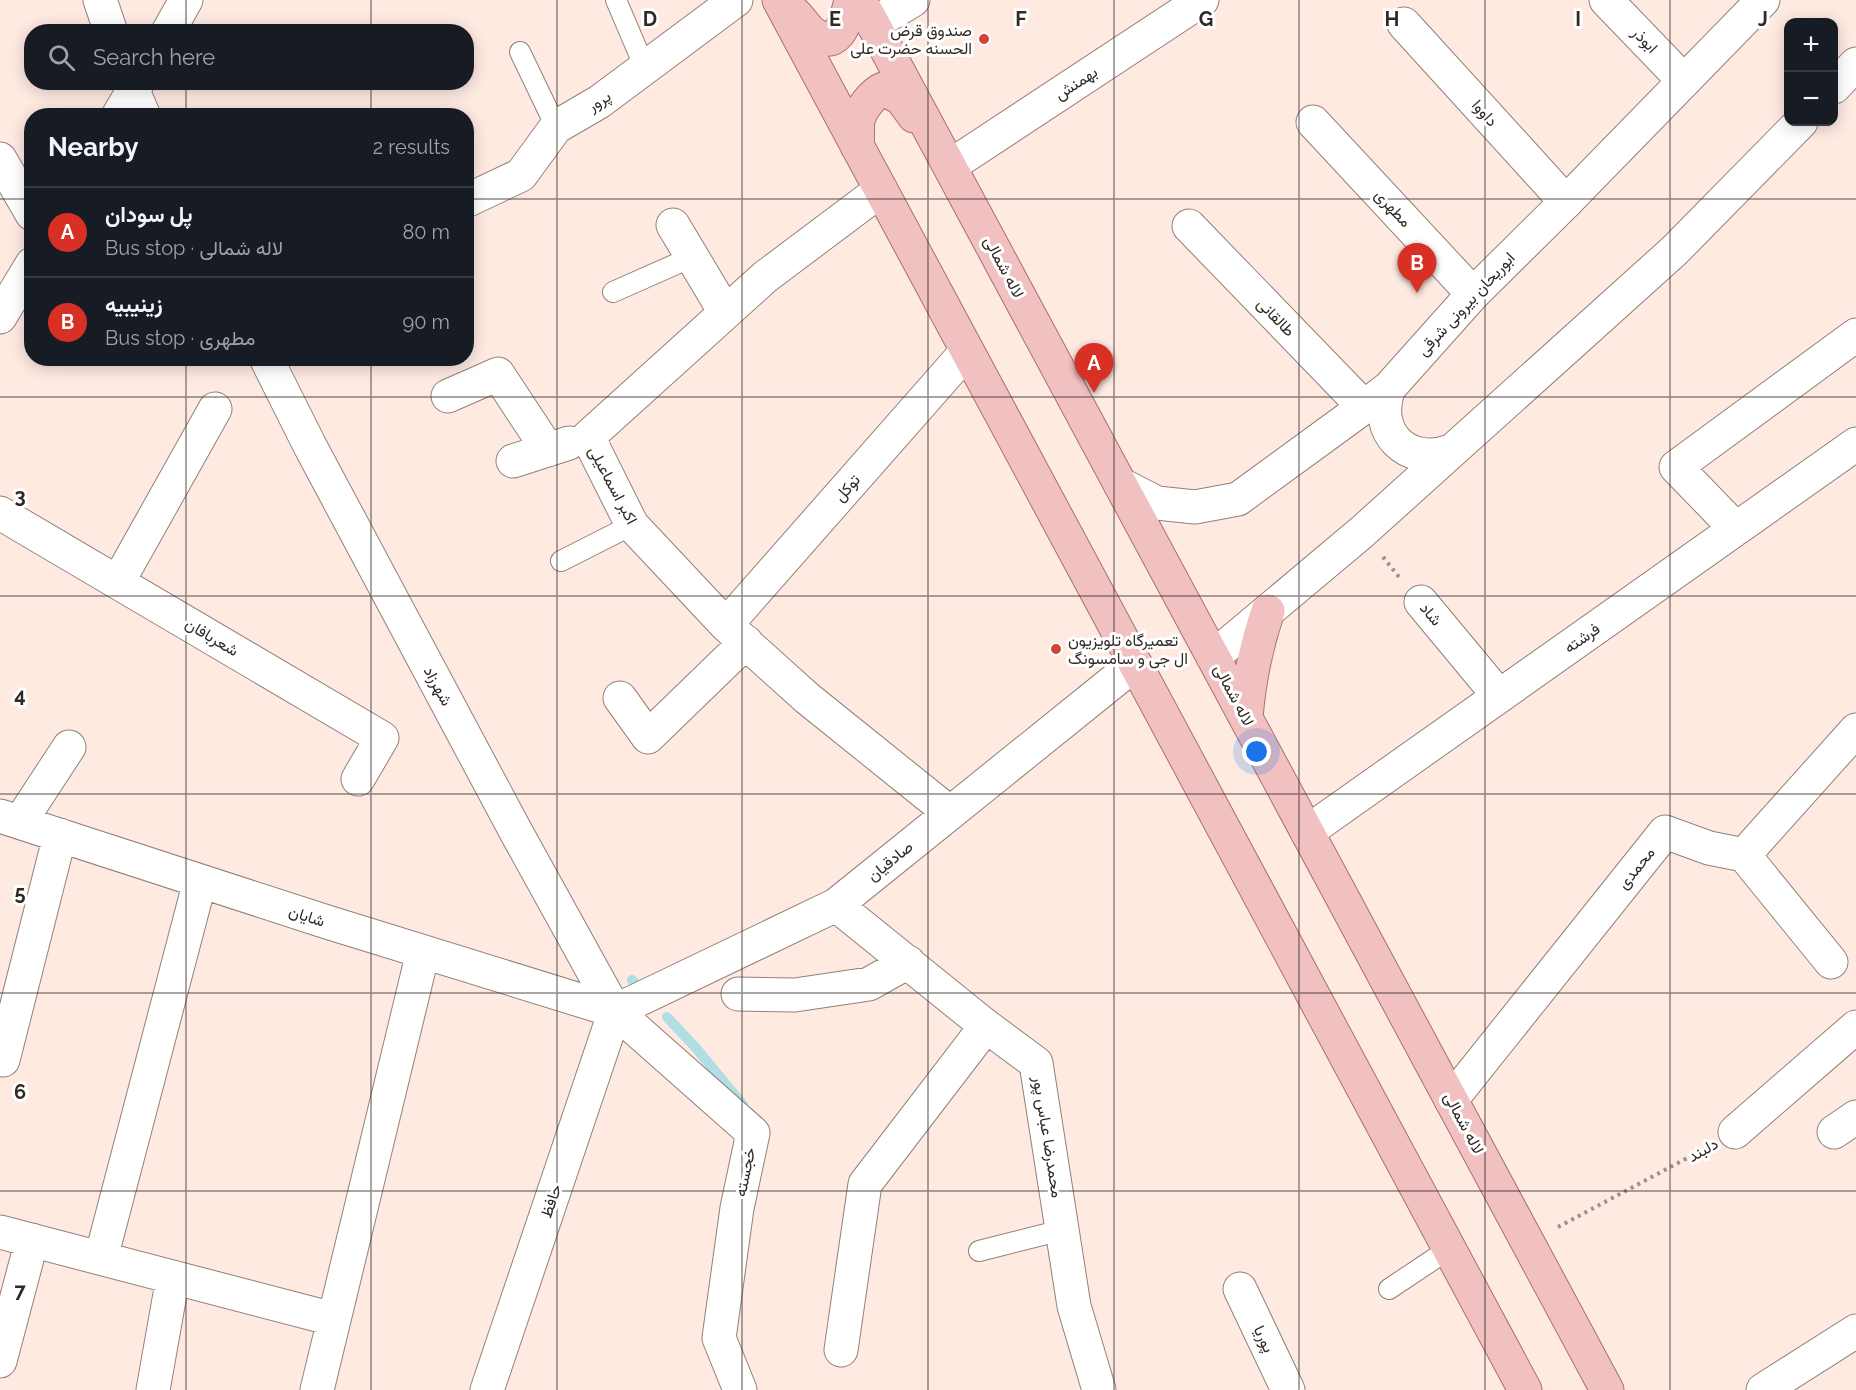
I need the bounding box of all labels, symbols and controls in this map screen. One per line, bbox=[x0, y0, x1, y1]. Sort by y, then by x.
text: D bbox=[643, 7, 657, 31]
text: E bbox=[829, 7, 841, 31]
text: F bbox=[1015, 7, 1027, 31]
text: G bbox=[1199, 7, 1213, 31]
text: H bbox=[1385, 7, 1399, 31]
text: I bbox=[1575, 7, 1581, 31]
text: J bbox=[1758, 7, 1768, 31]
map controls bbox=[1784, 18, 1838, 126]
button: + bbox=[1784, 18, 1838, 72]
place label: صندوق قرض الحسنه حضرت علی bbox=[850, 21, 972, 59]
street label: ابوذر bbox=[1627, 22, 1662, 58]
search box bbox=[24, 24, 474, 90]
marker: صندوق قرض الحسنه حضرت علی bbox=[977, 32, 991, 46]
icon: search bbox=[45, 41, 78, 74]
text: Search here bbox=[93, 44, 215, 70]
street label: بهمنش bbox=[1051, 62, 1101, 105]
button: − bbox=[1784, 72, 1838, 126]
street label: پرور bbox=[583, 86, 615, 118]
street label: داووا bbox=[1467, 96, 1502, 131]
text: Nearby bbox=[48, 132, 138, 162]
text: 2 results bbox=[373, 135, 450, 159]
street label: مطهری bbox=[1370, 185, 1415, 232]
text: پل سودان bbox=[105, 201, 193, 227]
text: A bbox=[61, 220, 74, 244]
text: 80 m bbox=[402, 220, 450, 244]
street label: لاله شمالی bbox=[979, 233, 1028, 302]
text: Bus stop · لاله شمالی bbox=[105, 236, 283, 260]
pin: B bbox=[1398, 244, 1436, 293]
street label: ابوریحان بیرونی شرقی bbox=[1413, 248, 1520, 360]
text: زینیبیه bbox=[105, 291, 163, 317]
street label: طالقانی bbox=[1252, 294, 1299, 341]
text: B bbox=[61, 310, 74, 334]
text: 90 m bbox=[403, 310, 450, 334]
text: Bus stop · مطهری bbox=[105, 326, 255, 350]
pin: A bbox=[1074, 344, 1114, 393]
street label: اکبر اسماعیلی bbox=[584, 443, 642, 528]
street label: توکل bbox=[830, 470, 865, 506]
text: 3 bbox=[14, 484, 26, 508]
street label: شاد bbox=[1416, 599, 1446, 629]
street label: شعربافان bbox=[181, 614, 242, 661]
street label: فرشته bbox=[1560, 619, 1604, 658]
place label: تعمیرگاه تلویزیون ال جی و سامسونگ bbox=[1068, 631, 1188, 669]
marker: تعمیرگاه تلویزیون ال جی و سامسونگ bbox=[1049, 642, 1063, 656]
street label: لاله شمالی bbox=[1209, 661, 1258, 730]
street label: شهرزاد bbox=[419, 663, 456, 710]
text: 4 bbox=[14, 683, 26, 707]
your location bbox=[1242, 737, 1271, 766]
street label: صادقیان bbox=[863, 837, 917, 885]
street label: محمدی bbox=[1613, 843, 1659, 893]
text: 5 bbox=[14, 881, 26, 905]
street label: شایان bbox=[287, 901, 327, 931]
street label: محمدرضا عباس پور bbox=[1027, 1074, 1067, 1199]
text: 6 bbox=[14, 1080, 26, 1104]
street label: لاله شمالی bbox=[1439, 1089, 1488, 1158]
street label: دلبند bbox=[1685, 1134, 1721, 1166]
street label: خجسته bbox=[731, 1146, 760, 1198]
street label: حافظ bbox=[536, 1181, 566, 1220]
text: 7 bbox=[14, 1279, 26, 1303]
street label: پوریا bbox=[1248, 1322, 1279, 1357]

